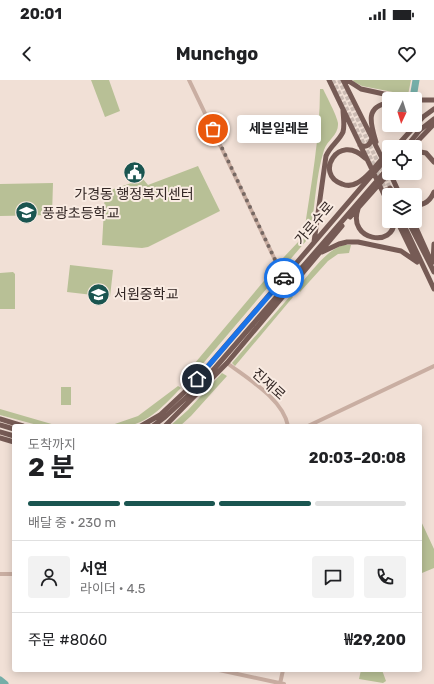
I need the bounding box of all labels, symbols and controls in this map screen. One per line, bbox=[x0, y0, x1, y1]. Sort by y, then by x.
text: 20:01 bbox=[20, 5, 62, 23]
icon: back bbox=[16, 43, 38, 65]
text: Munchgo bbox=[176, 43, 258, 65]
icon: heart bbox=[396, 43, 418, 65]
north arrow bbox=[382, 92, 422, 132]
map controls bbox=[382, 92, 422, 228]
pin bbox=[196, 112, 230, 146]
callout: 세븐일레븐 bbox=[237, 115, 321, 143]
icon: bag bbox=[202, 118, 224, 140]
text: 세븐일레븐 bbox=[249, 121, 309, 136]
button: locate bbox=[382, 140, 422, 180]
public building icon: 가경동 행정복지센터 bbox=[121, 159, 147, 185]
place label: 가경동 행정복지센터 bbox=[74, 186, 194, 203]
button: layers bbox=[382, 188, 422, 228]
street label: 가로수로 bbox=[291, 198, 338, 249]
school or university icon: 풍광초등학교 bbox=[14, 200, 40, 226]
place label: 풍광초등학교 bbox=[42, 205, 119, 222]
courier bbox=[264, 258, 304, 298]
icon: car bbox=[273, 267, 295, 289]
school or university icon: 서원중학교 bbox=[86, 281, 112, 307]
place label: 서원중학교 bbox=[114, 286, 179, 303]
pin bbox=[180, 362, 214, 396]
street label: 진재로 bbox=[249, 365, 289, 404]
icon: home bbox=[186, 368, 208, 390]
text: 도착까지 bbox=[28, 437, 76, 452]
text: 20:03–20:08 bbox=[309, 449, 406, 467]
text: 2 분 bbox=[28, 452, 74, 483]
text: 배달 중 · 230 m bbox=[28, 515, 116, 530]
button: person bbox=[28, 556, 70, 598]
button: chat bbox=[312, 556, 354, 598]
button: phone bbox=[364, 556, 406, 598]
text: 서연 bbox=[80, 560, 108, 578]
text: 라이더 · 4.5 bbox=[80, 581, 145, 596]
text: 주문 #8060 bbox=[28, 631, 107, 649]
text: ₩29,200 bbox=[344, 631, 406, 649]

